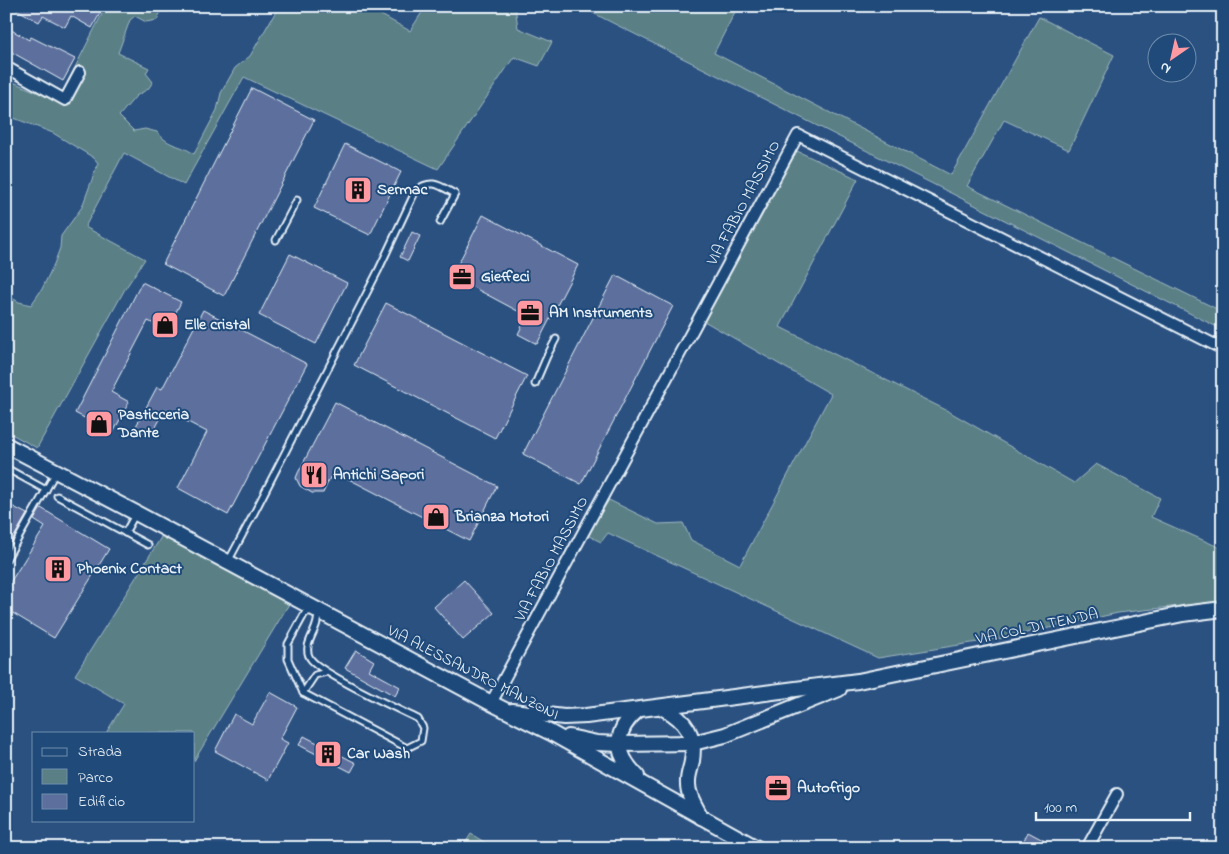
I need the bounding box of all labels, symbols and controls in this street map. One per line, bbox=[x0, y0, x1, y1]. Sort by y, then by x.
north arrow bbox=[1146, 32, 1196, 82]
text: N bbox=[1156, 56, 1175, 79]
street label: VIA FABIO MASSIMO bbox=[700, 136, 787, 271]
building icon: Sermac bbox=[343, 175, 373, 205]
place label: Sermac bbox=[377, 178, 428, 202]
office icon: Gieffeci bbox=[447, 262, 477, 292]
place label: Gieffeci bbox=[481, 265, 530, 289]
office icon: AM Instruments bbox=[515, 298, 545, 328]
place label: AM Instruments bbox=[549, 301, 653, 325]
shop icon: Elle cristal bbox=[150, 310, 180, 340]
place label: Elle cristal bbox=[184, 313, 250, 337]
place label: Pasticceria Dante bbox=[117, 403, 190, 445]
shop icon: Pasticceria Dante bbox=[84, 409, 114, 439]
restaurant icon: Antichi Sapori bbox=[299, 460, 329, 490]
place label: Antichi Sapori bbox=[333, 463, 424, 487]
street label: VIA FABIO MASSIMO bbox=[508, 492, 595, 627]
shop icon: Brianza Motori bbox=[421, 502, 451, 532]
place label: Brianza Motori bbox=[454, 505, 549, 529]
building icon: Phoenix Contact bbox=[43, 554, 73, 584]
place label: Phoenix Contact bbox=[77, 557, 182, 581]
street label: VIA COL DI TENDA bbox=[973, 602, 1101, 652]
street label: VIA ALESSANDRO MANZONI bbox=[382, 619, 563, 727]
legend bbox=[32, 732, 195, 822]
building icon: Car Wash bbox=[313, 739, 343, 769]
text: Strada bbox=[78, 741, 122, 763]
place label: Car Wash bbox=[347, 742, 411, 766]
text: Parco bbox=[78, 767, 113, 789]
office icon: Autofrigo bbox=[763, 773, 793, 803]
place label: Autofrigo bbox=[797, 776, 860, 801]
scale bar bbox=[1036, 789, 1190, 821]
text: Edificio bbox=[78, 791, 125, 813]
text: 100 m bbox=[1044, 797, 1077, 819]

